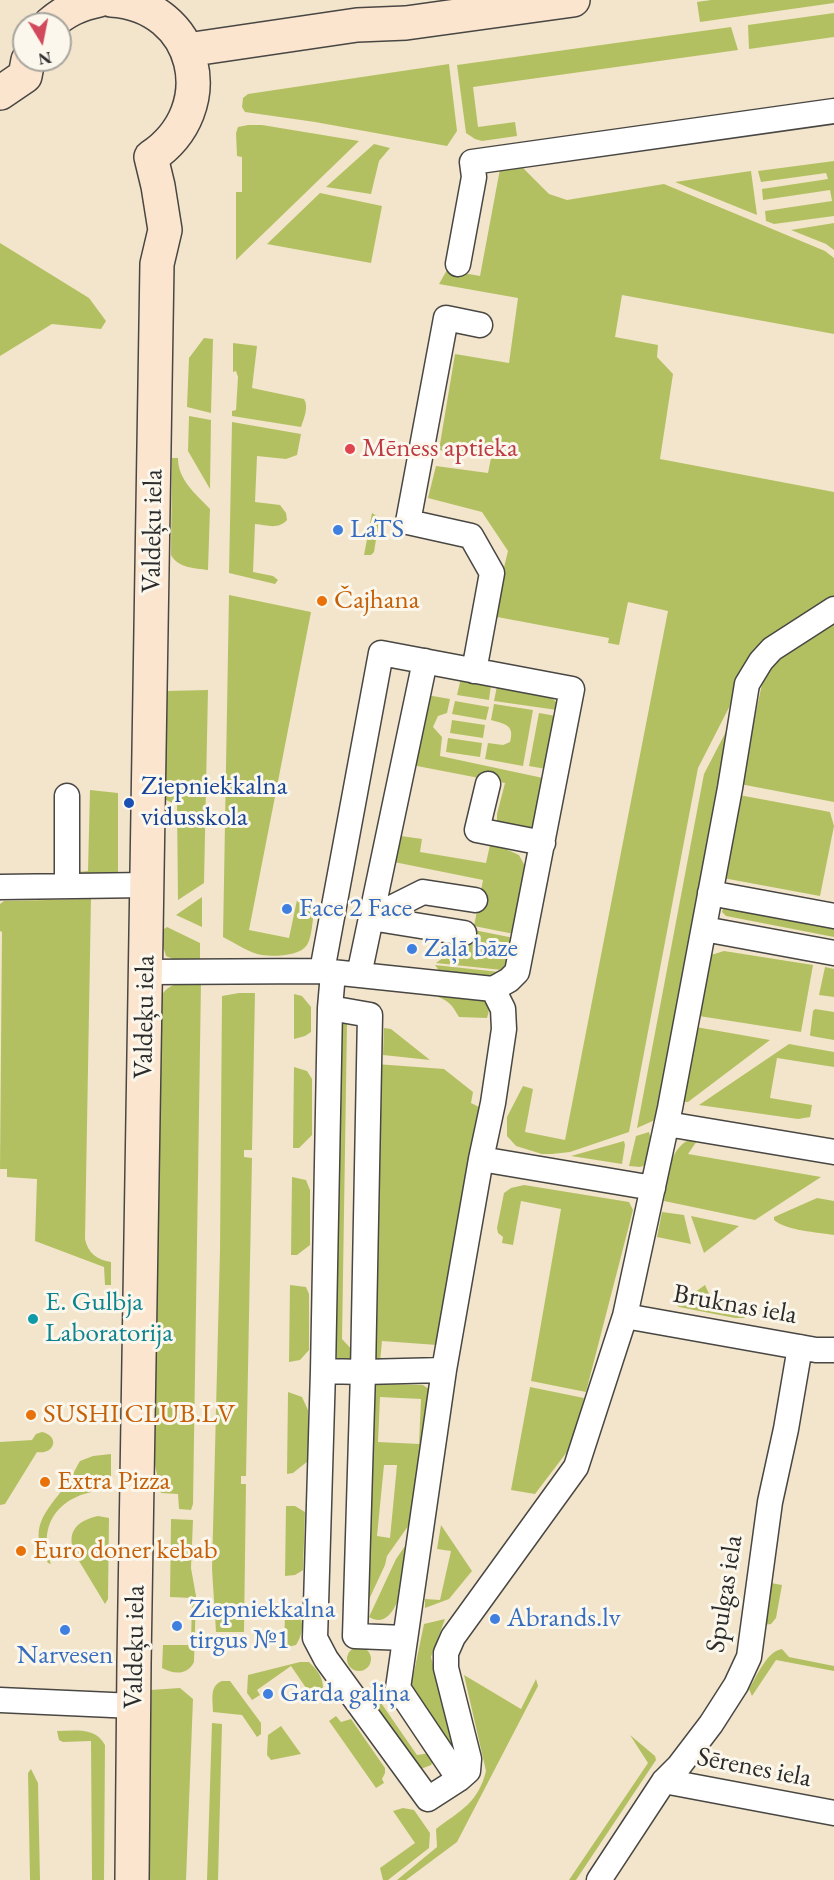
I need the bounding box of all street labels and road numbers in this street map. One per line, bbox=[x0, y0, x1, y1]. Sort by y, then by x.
street label: Valdeķu iela bbox=[136, 469, 170, 593]
street label: Valdeķu iela bbox=[128, 955, 162, 1079]
street label: Bruknas iela bbox=[670, 1278, 800, 1332]
street label: Spulgas iela bbox=[700, 1533, 750, 1655]
street label: Valdeķu iela bbox=[118, 1585, 152, 1709]
street label: Sērenes iela bbox=[694, 1741, 814, 1795]

